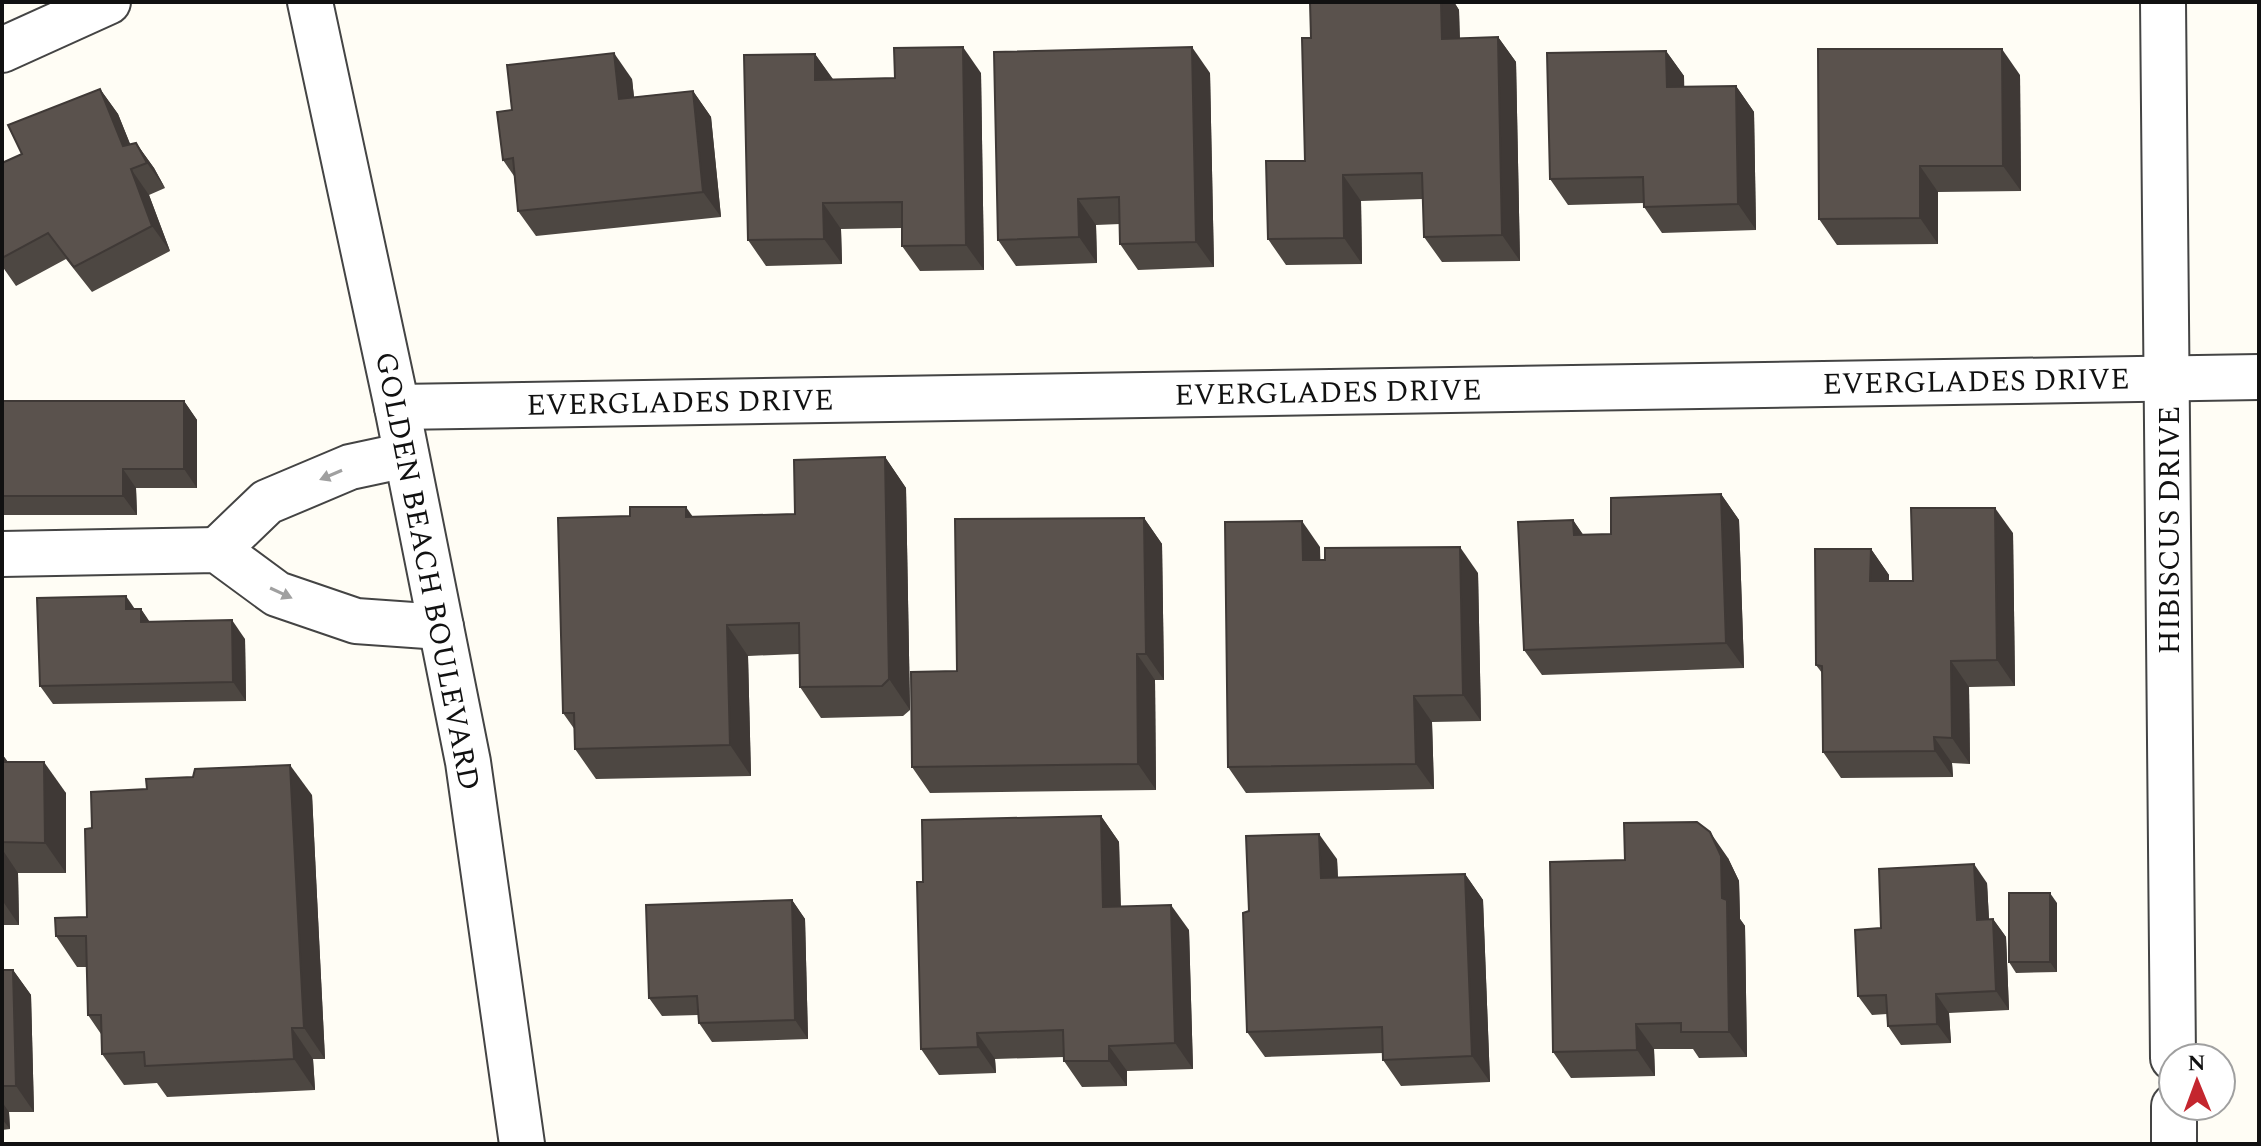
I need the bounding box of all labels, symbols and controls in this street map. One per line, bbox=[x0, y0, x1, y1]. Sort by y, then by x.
street label: GOLDEN BEACH BOULEVARD bbox=[362, 348, 492, 794]
street label: EVERGLADES DRIVE bbox=[1822, 356, 2130, 408]
street label: EVERGLADES DRIVE bbox=[1174, 367, 1482, 419]
street label: EVERGLADES DRIVE bbox=[526, 377, 834, 429]
street label: HIBISCUS DRIVE bbox=[2147, 406, 2193, 654]
one-way arrow bbox=[319, 469, 343, 482]
one-way arrow bbox=[269, 587, 292, 600]
north arrow bbox=[2157, 1042, 2237, 1122]
text: N bbox=[2187, 1047, 2206, 1080]

